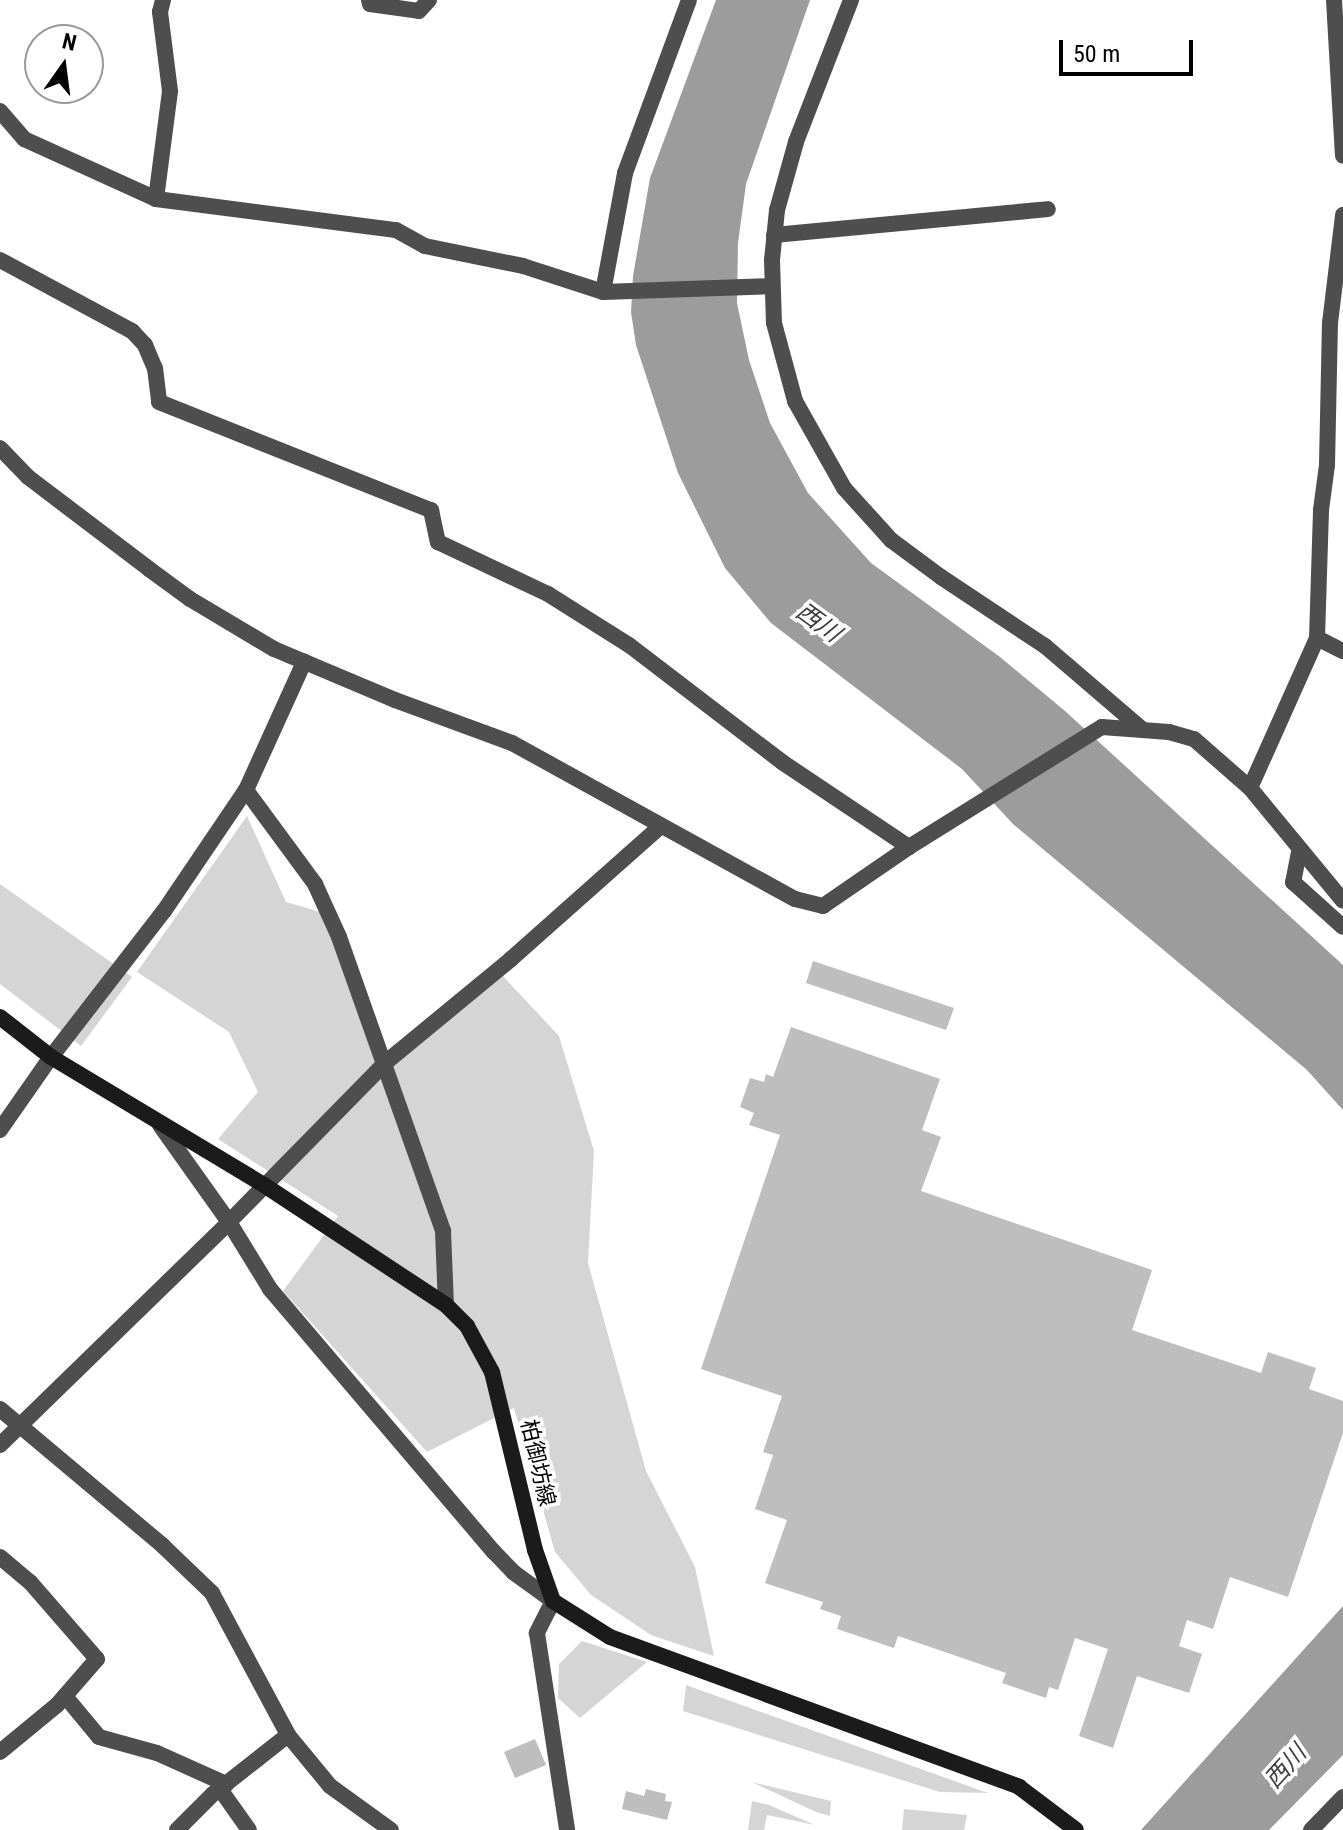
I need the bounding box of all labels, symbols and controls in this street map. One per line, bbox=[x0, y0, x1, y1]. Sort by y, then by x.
north arrow bbox=[24, 24, 104, 104]
scale bar bbox=[1063, 24, 1197, 74]
text: N bbox=[60, 28, 79, 56]
text: 50 m bbox=[1073, 40, 1120, 68]
water label: 西川 bbox=[790, 597, 846, 649]
street label: 柏御坊線 bbox=[515, 1417, 561, 1509]
water label: 西川 bbox=[1259, 1740, 1313, 1794]

